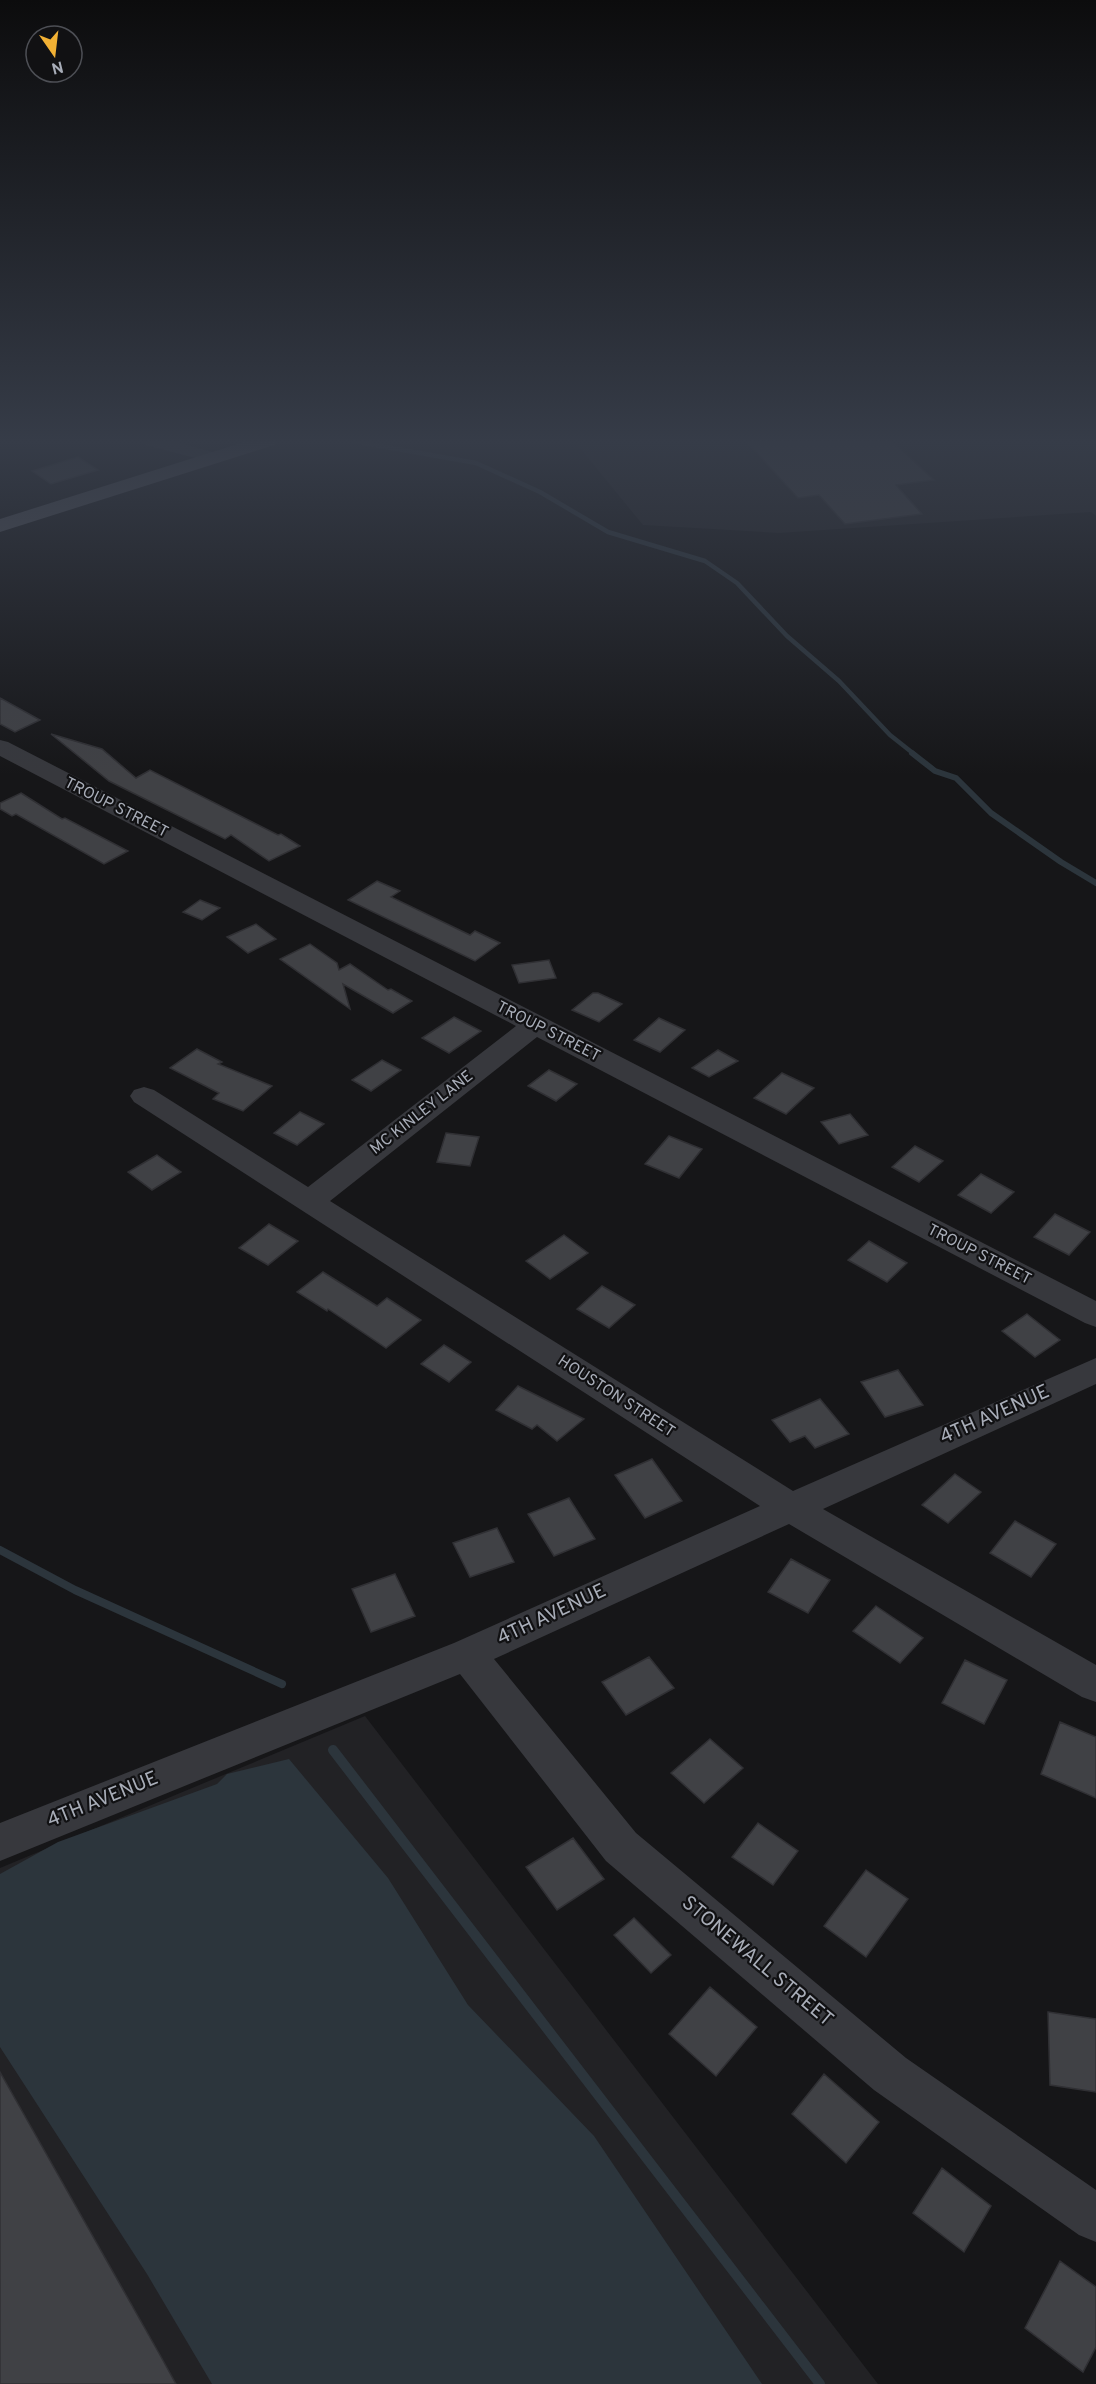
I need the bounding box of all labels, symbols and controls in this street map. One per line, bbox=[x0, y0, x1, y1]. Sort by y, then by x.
north arrow bbox=[24, 24, 84, 84]
text: N bbox=[49, 56, 65, 78]
street label: TROUP STREET bbox=[61, 773, 171, 843]
street label: TROUP STREET bbox=[493, 997, 603, 1067]
street label: MC KINLEY LANE bbox=[366, 1066, 478, 1160]
street label: TROUP STREET bbox=[924, 1220, 1034, 1290]
street label: HOUSTON STREET bbox=[554, 1352, 678, 1442]
street label: 4TH AVENUE bbox=[936, 1379, 1054, 1451]
street label: 4TH AVENUE bbox=[493, 1578, 611, 1652]
street label: 4TH AVENUE bbox=[44, 1766, 162, 1834]
street label: STONEWALL STREET bbox=[676, 1891, 838, 2033]

